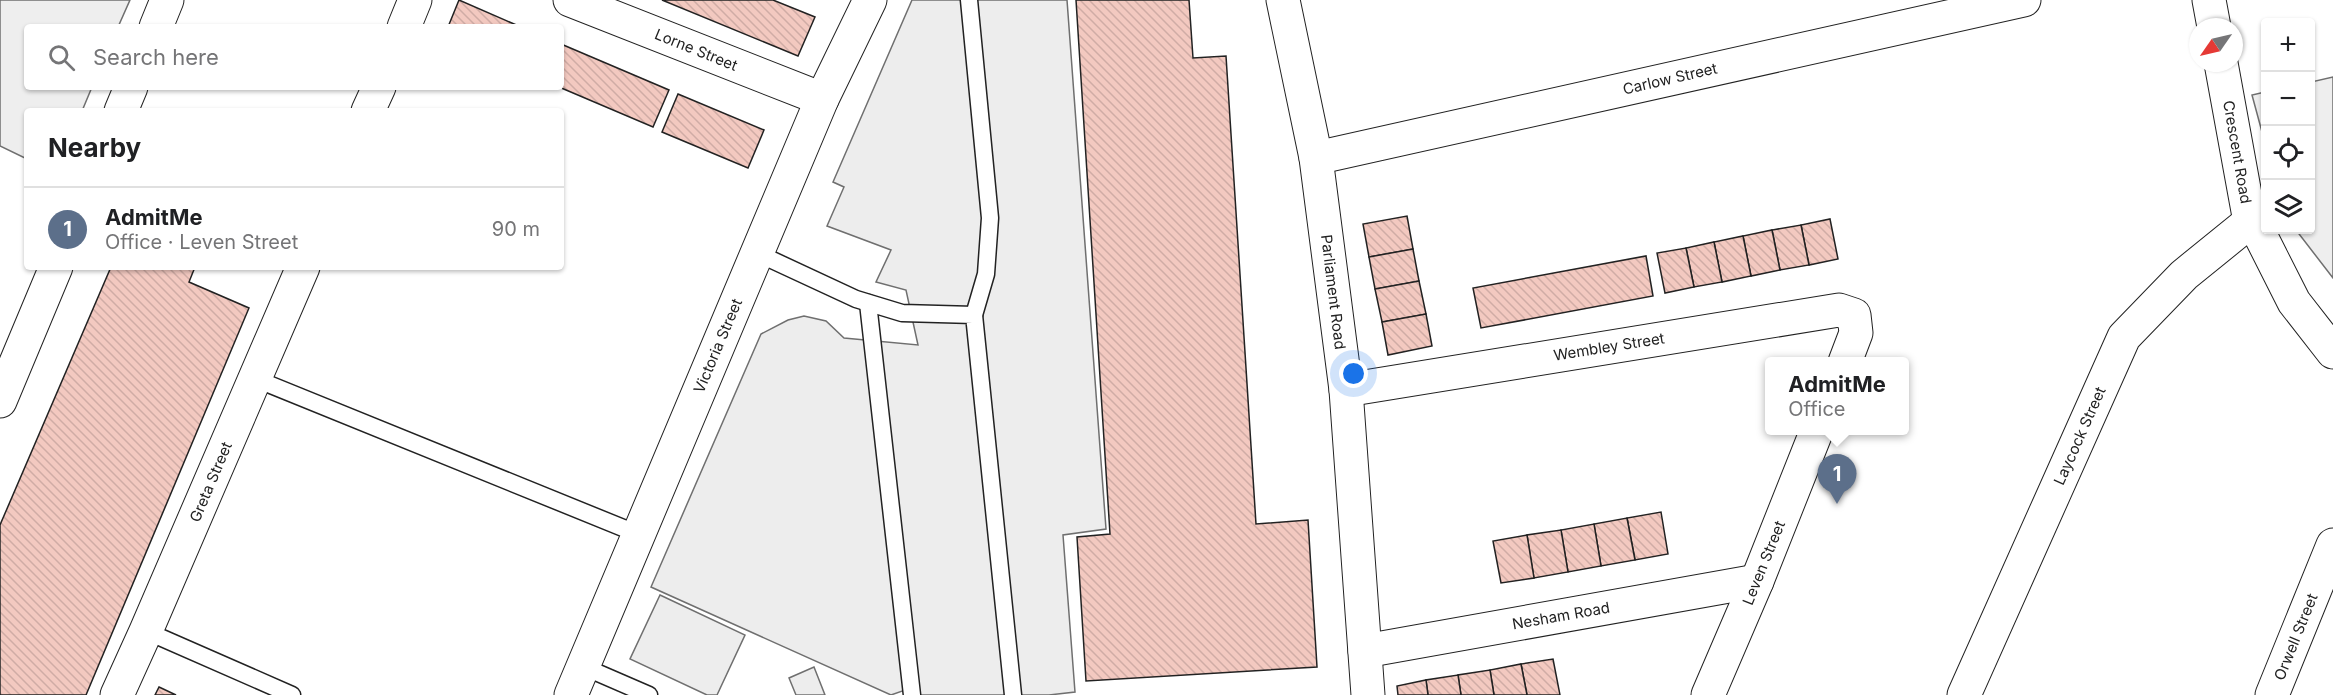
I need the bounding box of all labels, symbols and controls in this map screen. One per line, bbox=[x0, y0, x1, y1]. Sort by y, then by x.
north arrow bbox=[2189, 18, 2243, 72]
map controls bbox=[2261, 18, 2315, 234]
button: + bbox=[2261, 18, 2315, 72]
search box bbox=[24, 24, 564, 90]
street label: Lorne Street bbox=[652, 24, 740, 75]
icon: search bbox=[45, 41, 78, 74]
text: Search here bbox=[93, 44, 219, 70]
street label: Carlow Street bbox=[1621, 58, 1719, 99]
button: − bbox=[2261, 72, 2315, 126]
street label: Crescent Road bbox=[2219, 99, 2256, 205]
button: locate bbox=[2261, 126, 2315, 180]
text: Nearby bbox=[48, 132, 141, 163]
button: layers bbox=[2261, 180, 2315, 234]
text: AdmitMe bbox=[105, 204, 203, 230]
text: 1 bbox=[63, 217, 72, 241]
text: 90 m bbox=[492, 217, 540, 241]
text: Office · Leven Street bbox=[105, 230, 298, 254]
street label: Parliament Road bbox=[1317, 233, 1350, 350]
street label: Victoria Street bbox=[689, 296, 746, 396]
street label: Wembley Street bbox=[1552, 328, 1666, 365]
popup bbox=[1765, 357, 1909, 435]
your location bbox=[1339, 359, 1368, 388]
text: AdmitMe bbox=[1788, 371, 1886, 397]
street label: Laycock Street bbox=[2049, 384, 2110, 488]
text: Office bbox=[1788, 397, 1845, 421]
street label: Greta Street bbox=[185, 439, 236, 525]
pin: 1 bbox=[1818, 454, 1856, 504]
street label: Leven Street bbox=[1738, 518, 1789, 608]
street label: Orwell Street bbox=[2270, 591, 2322, 683]
street label: Nesham Road bbox=[1511, 598, 1611, 633]

